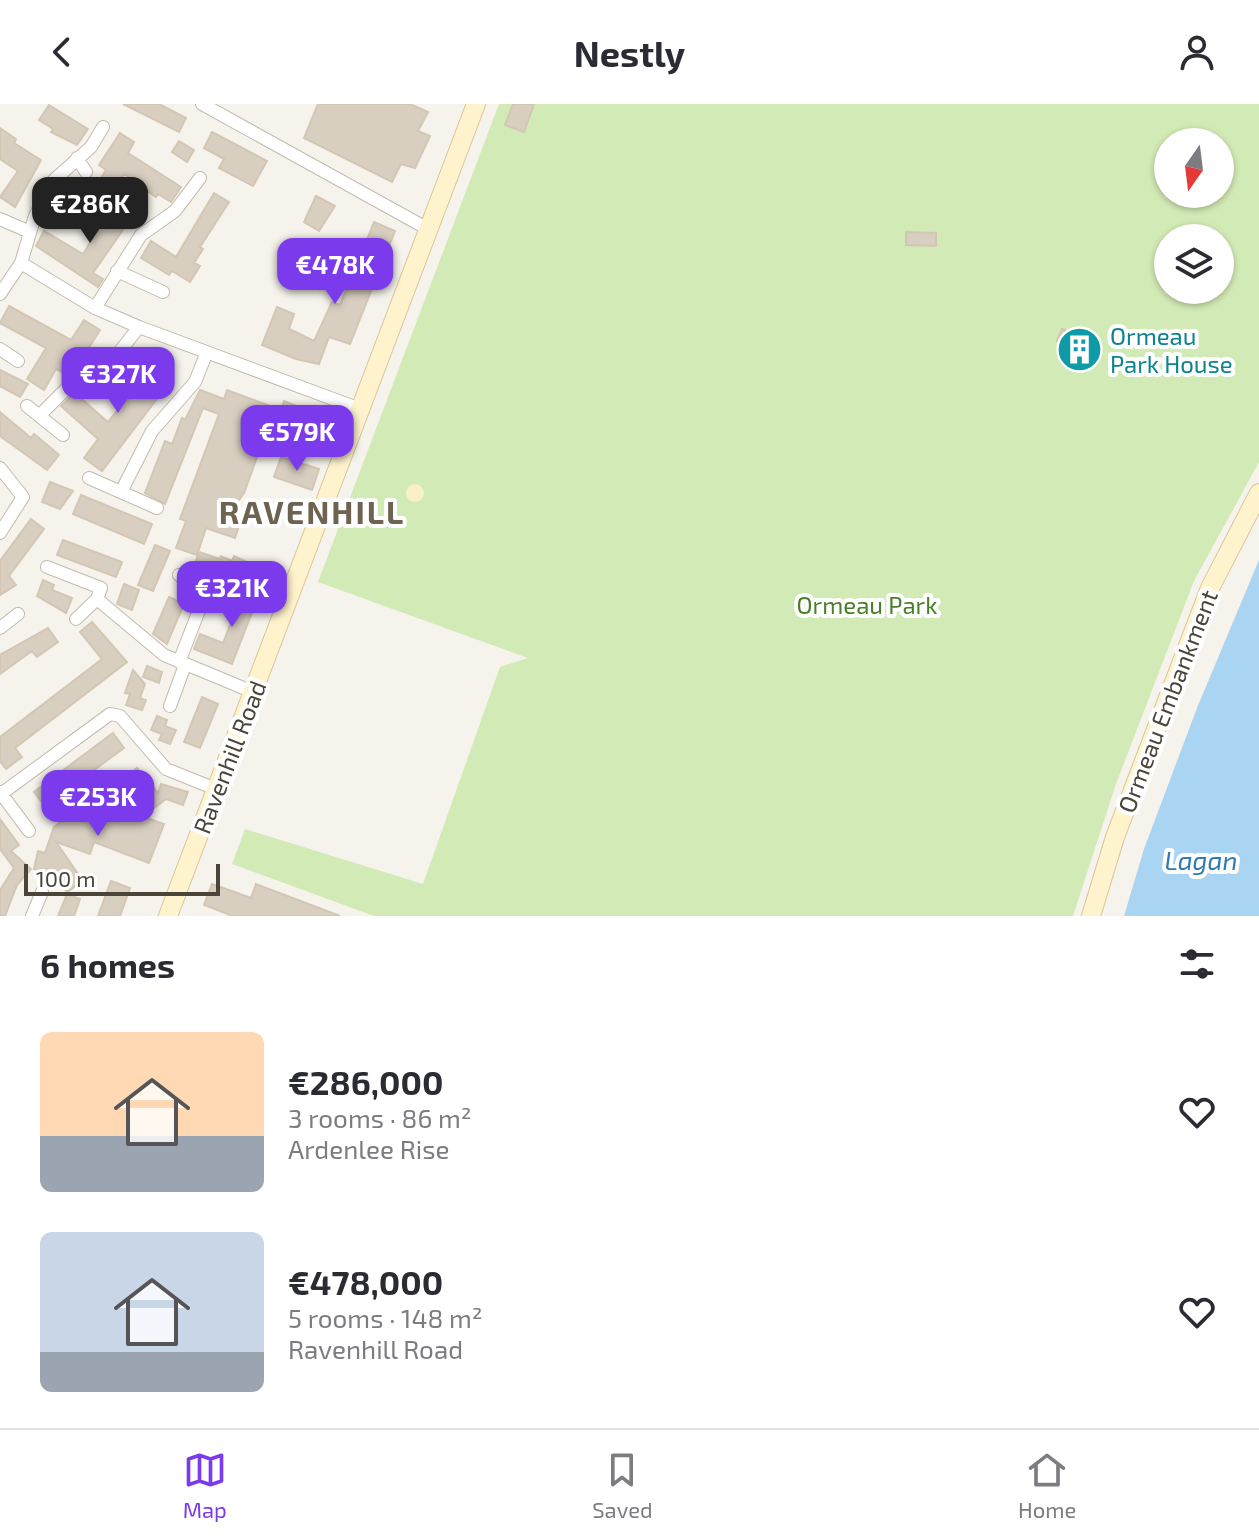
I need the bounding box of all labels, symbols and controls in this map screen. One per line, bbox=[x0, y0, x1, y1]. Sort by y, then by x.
icon: back bbox=[40, 30, 84, 74]
icon: person bbox=[1175, 30, 1219, 74]
text: Nestly bbox=[574, 31, 685, 74]
north arrow bbox=[1154, 128, 1234, 208]
map controls bbox=[1154, 128, 1234, 304]
pin: €286K bbox=[34, 177, 146, 245]
text: €286K bbox=[50, 187, 130, 218]
button: layers bbox=[1154, 224, 1234, 304]
pin: €478K bbox=[279, 238, 391, 306]
text: €478K bbox=[295, 248, 375, 279]
place label: Ormeau Park House bbox=[1110, 321, 1233, 378]
building icon: Ormeau Park House bbox=[1055, 325, 1103, 373]
pin: €327K bbox=[62, 347, 174, 415]
text: €327K bbox=[80, 357, 156, 388]
pin: €579K bbox=[241, 405, 353, 473]
text: €579K bbox=[259, 415, 335, 446]
district label: RAVENHILL bbox=[219, 492, 405, 530]
pin: €321K bbox=[176, 561, 288, 629]
text: €321K bbox=[195, 571, 269, 602]
street label: Ormeau Embankment bbox=[1111, 586, 1223, 816]
park label: Ormeau Park bbox=[797, 590, 937, 619]
street label: Ravenhill Road bbox=[187, 676, 271, 838]
pin: €253K bbox=[42, 770, 154, 838]
text: €253K bbox=[59, 780, 137, 811]
water label: Lagan bbox=[1165, 844, 1237, 875]
scale bar bbox=[24, 860, 220, 896]
text: 100 m bbox=[36, 865, 95, 891]
icon: filters bbox=[1175, 942, 1219, 986]
text: 6 homes bbox=[40, 944, 175, 985]
text: €286,000 bbox=[288, 1061, 443, 1102]
icon: home bbox=[104, 1064, 200, 1160]
icon: heart bbox=[1175, 1090, 1219, 1134]
text: 3 rooms · 86 m² bbox=[288, 1102, 472, 1133]
text: Ardenlee Rise bbox=[288, 1133, 449, 1164]
text: €478,000 bbox=[288, 1261, 443, 1302]
icon: home bbox=[104, 1264, 200, 1360]
icon: heart bbox=[1175, 1290, 1219, 1334]
text: 5 rooms · 148 m² bbox=[288, 1302, 483, 1333]
text: Ravenhill Road bbox=[288, 1333, 463, 1364]
tab: Map bbox=[183, 1448, 227, 1522]
tab: Saved bbox=[592, 1448, 653, 1522]
tab: Home bbox=[1018, 1448, 1076, 1522]

